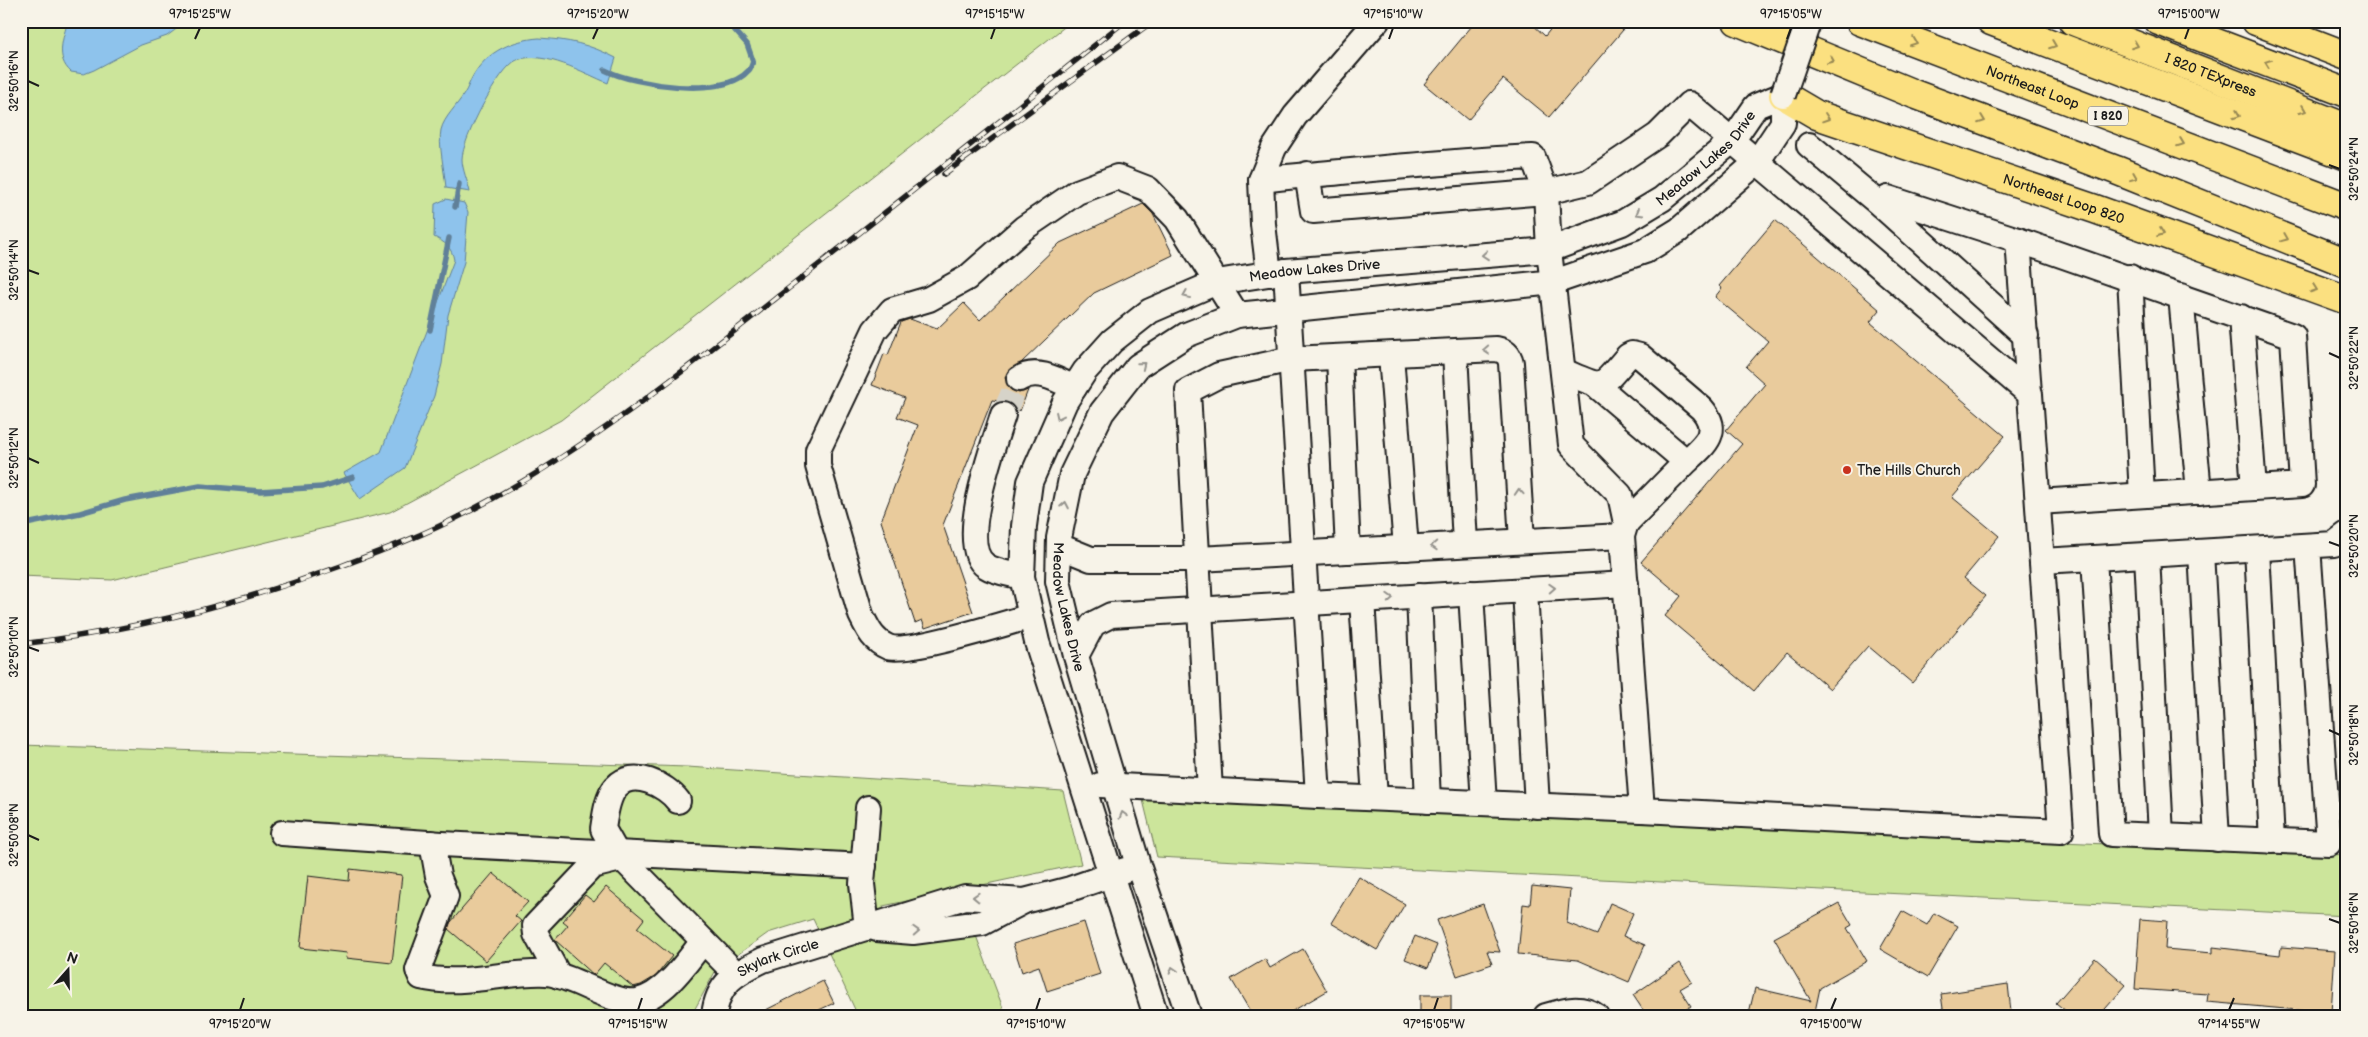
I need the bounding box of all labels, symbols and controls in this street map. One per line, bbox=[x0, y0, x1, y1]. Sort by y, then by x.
text: 97°15'25"W bbox=[169, 7, 231, 22]
text: 97°15'20"W bbox=[567, 7, 629, 22]
text: 97°15'15"W bbox=[965, 7, 1025, 22]
text: 97°15'10"W bbox=[1363, 7, 1423, 22]
text: 97°15'05"W bbox=[1760, 7, 1822, 22]
text: 97°15'00"W bbox=[2158, 7, 2220, 22]
one-way arrow bbox=[1909, 36, 1918, 46]
one-way arrow bbox=[2048, 39, 2056, 49]
one-way arrow bbox=[2130, 39, 2139, 49]
text: 32°50'16"N bbox=[7, 50, 22, 112]
street label: I 820 TEXpress bbox=[2162, 50, 2259, 101]
one-way arrow bbox=[1826, 53, 1835, 64]
one-way arrow bbox=[2265, 59, 2273, 69]
street label: Northeast Loop bbox=[1984, 62, 2082, 113]
one-way arrow bbox=[2298, 105, 2306, 115]
road number: I 820 bbox=[2088, 106, 2128, 125]
street label: Meadow Lakes Drive bbox=[1653, 108, 1759, 210]
one-way arrow bbox=[2232, 109, 2241, 119]
one-way arrow bbox=[1821, 112, 1829, 122]
one-way arrow bbox=[1977, 113, 1986, 124]
one-way arrow bbox=[2176, 137, 2184, 147]
text: 32°50'24"N bbox=[2347, 137, 2362, 201]
street label: Northeast Loop 820 bbox=[2001, 171, 2127, 228]
one-way arrow bbox=[2129, 171, 2138, 181]
one-way arrow bbox=[1636, 206, 1645, 216]
one-way arrow bbox=[2157, 227, 2165, 237]
one-way arrow bbox=[2280, 232, 2288, 242]
text: 32°50'14"N bbox=[7, 239, 22, 301]
one-way arrow bbox=[1480, 249, 1488, 260]
street label: Meadow Lakes Drive bbox=[1248, 256, 1381, 286]
one-way arrow bbox=[2309, 283, 2318, 293]
one-way arrow bbox=[1182, 289, 1191, 300]
text: 32°50'22"N bbox=[2347, 326, 2362, 390]
one-way arrow bbox=[1482, 345, 1490, 356]
one-way arrow bbox=[1136, 362, 1145, 370]
one-way arrow bbox=[1055, 410, 1065, 419]
text: 32°50'12"N bbox=[7, 427, 22, 489]
place label: The Hills Church bbox=[1857, 462, 1961, 479]
marker: The Hills Church bbox=[1841, 464, 1853, 476]
one-way arrow bbox=[1514, 488, 1525, 496]
one-way arrow bbox=[1059, 500, 1069, 509]
text: 32°50'20"N bbox=[2347, 514, 2362, 578]
one-way arrow bbox=[1430, 541, 1438, 552]
street label: Meadow Lakes Drive bbox=[1049, 542, 1088, 674]
one-way arrow bbox=[1549, 583, 1557, 594]
one-way arrow bbox=[1386, 593, 1394, 604]
text: 32°50'10"N bbox=[7, 616, 22, 678]
text: 32°50'18"N bbox=[2347, 704, 2362, 766]
text: 32°50'08"N bbox=[7, 803, 22, 867]
one-way arrow bbox=[1118, 812, 1128, 820]
one-way arrow bbox=[972, 892, 980, 902]
text: 32°50'16"N bbox=[2347, 892, 2362, 954]
one-way arrow bbox=[912, 926, 920, 937]
street label: Skylark Circle bbox=[734, 935, 821, 981]
north arrow bbox=[42, 944, 92, 994]
text: N bbox=[64, 948, 80, 968]
one-way arrow bbox=[1168, 966, 1178, 975]
text: 97°15'20"W bbox=[209, 1017, 271, 1032]
text: 97°15'15"W bbox=[608, 1017, 668, 1032]
text: 97°15'10"W bbox=[1006, 1017, 1066, 1032]
text: 97°15'05"W bbox=[1403, 1017, 1465, 1032]
text: 97°15'00"W bbox=[1800, 1017, 1862, 1032]
text: 97°14'55"W bbox=[2198, 1017, 2260, 1032]

